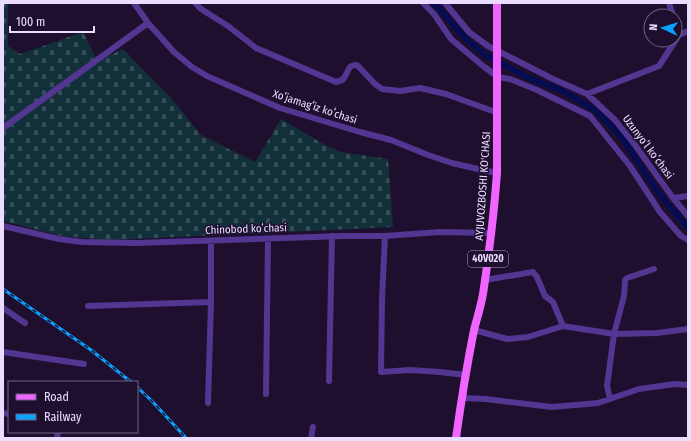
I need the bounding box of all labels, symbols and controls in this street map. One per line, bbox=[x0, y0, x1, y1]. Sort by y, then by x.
scale bar bbox=[10, 8, 94, 34]
north arrow bbox=[643, 8, 683, 48]
text: 100 m bbox=[16, 15, 45, 29]
text: N bbox=[647, 24, 660, 31]
street label: Xoʻjamagʻiz koʻchasi bbox=[271, 87, 359, 127]
street label: Uzunyoʻl koʻchasi bbox=[620, 113, 676, 182]
street label: AYJUVOZBOSHI KO'CHASI bbox=[473, 131, 493, 241]
street label: Chinobod koʻchasi bbox=[205, 221, 287, 237]
road number: 40V020 bbox=[468, 251, 508, 267]
legend bbox=[8, 381, 138, 433]
text: Road bbox=[44, 390, 69, 404]
text: Railway bbox=[44, 410, 82, 424]

